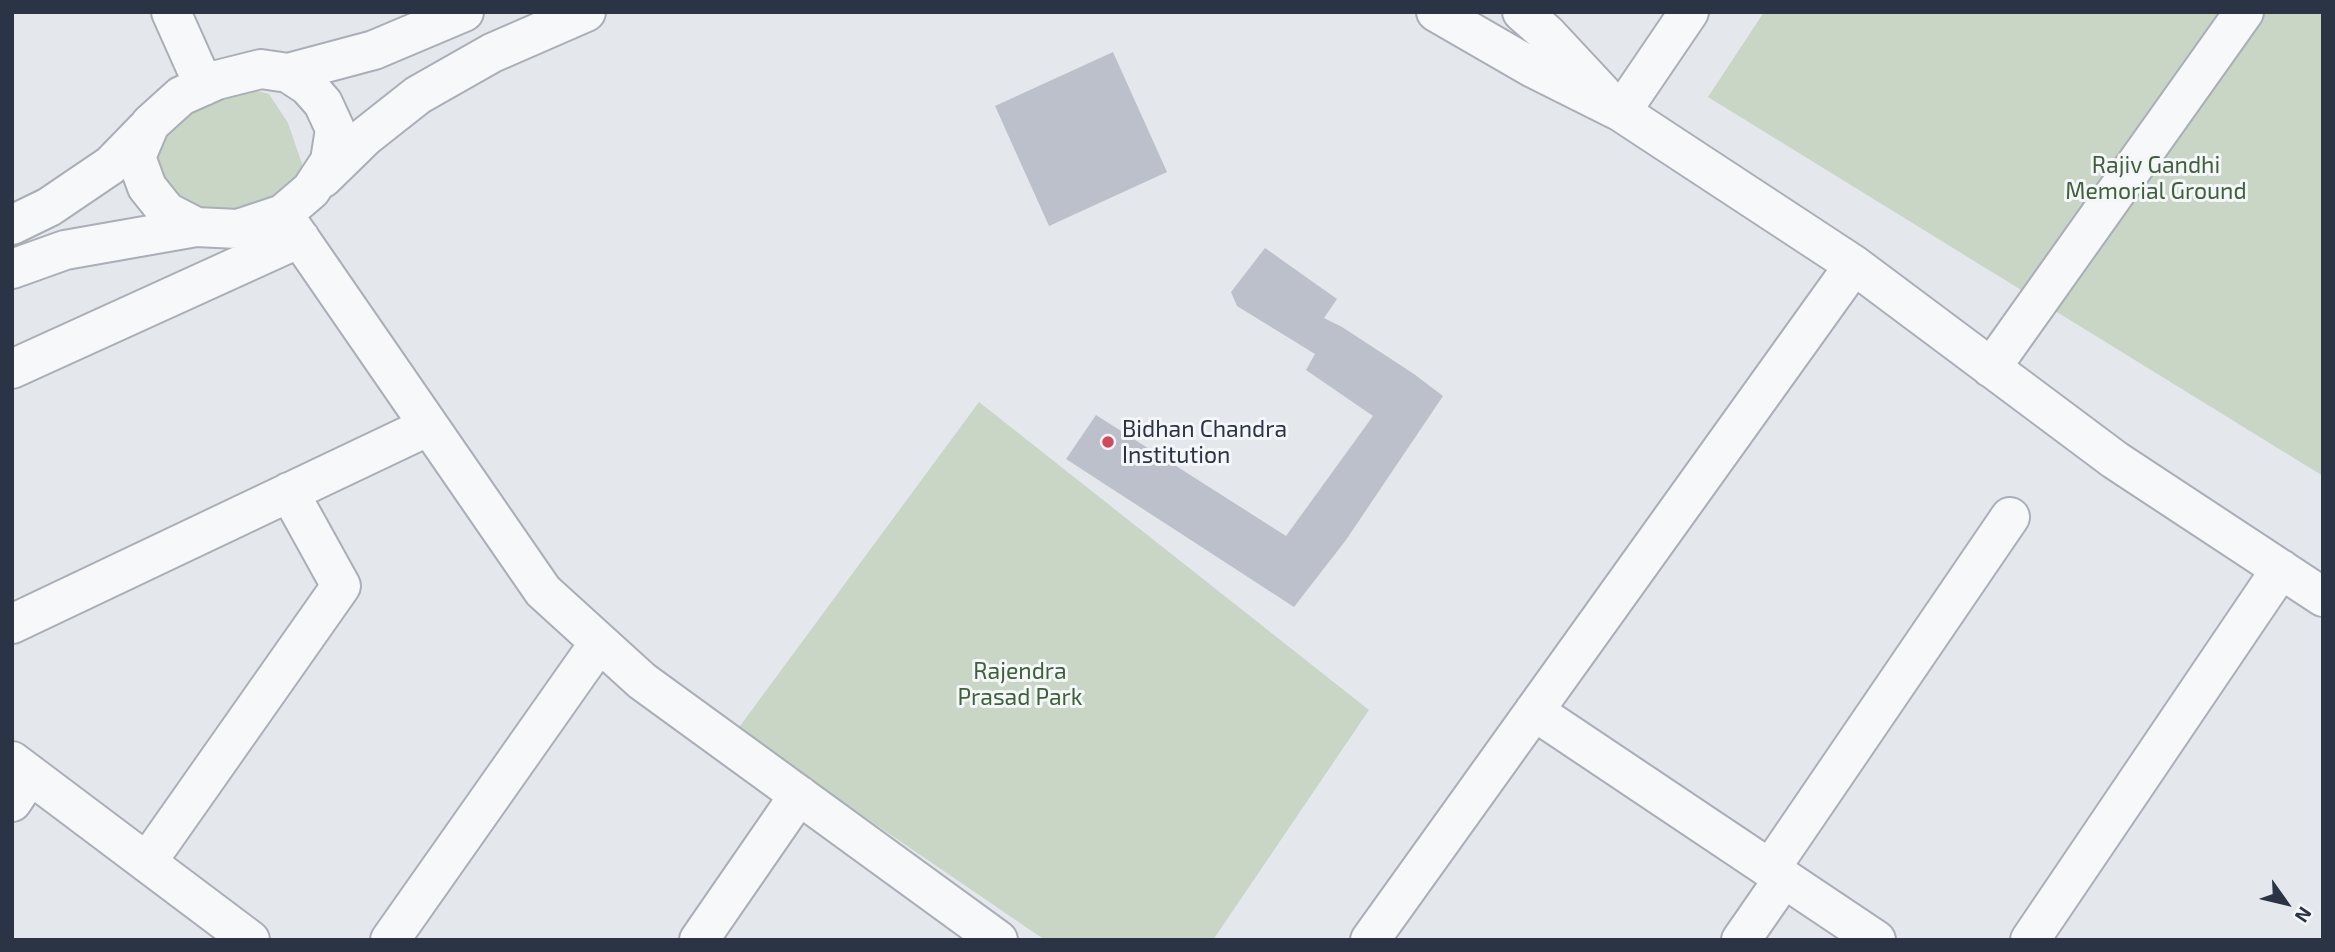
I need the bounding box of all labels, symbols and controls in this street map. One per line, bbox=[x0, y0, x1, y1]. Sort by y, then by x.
park label: Rajiv Gandhi Memorial Ground bbox=[2065, 151, 2247, 205]
place label: Bidhan Chandra Institution bbox=[1122, 415, 1287, 469]
marker: Bidhan Chandra Institution bbox=[1100, 434, 1116, 450]
park label: Rajendra Prasad Park bbox=[957, 657, 1083, 711]
north arrow bbox=[2251, 868, 2321, 938]
text: N bbox=[2290, 903, 2317, 927]

